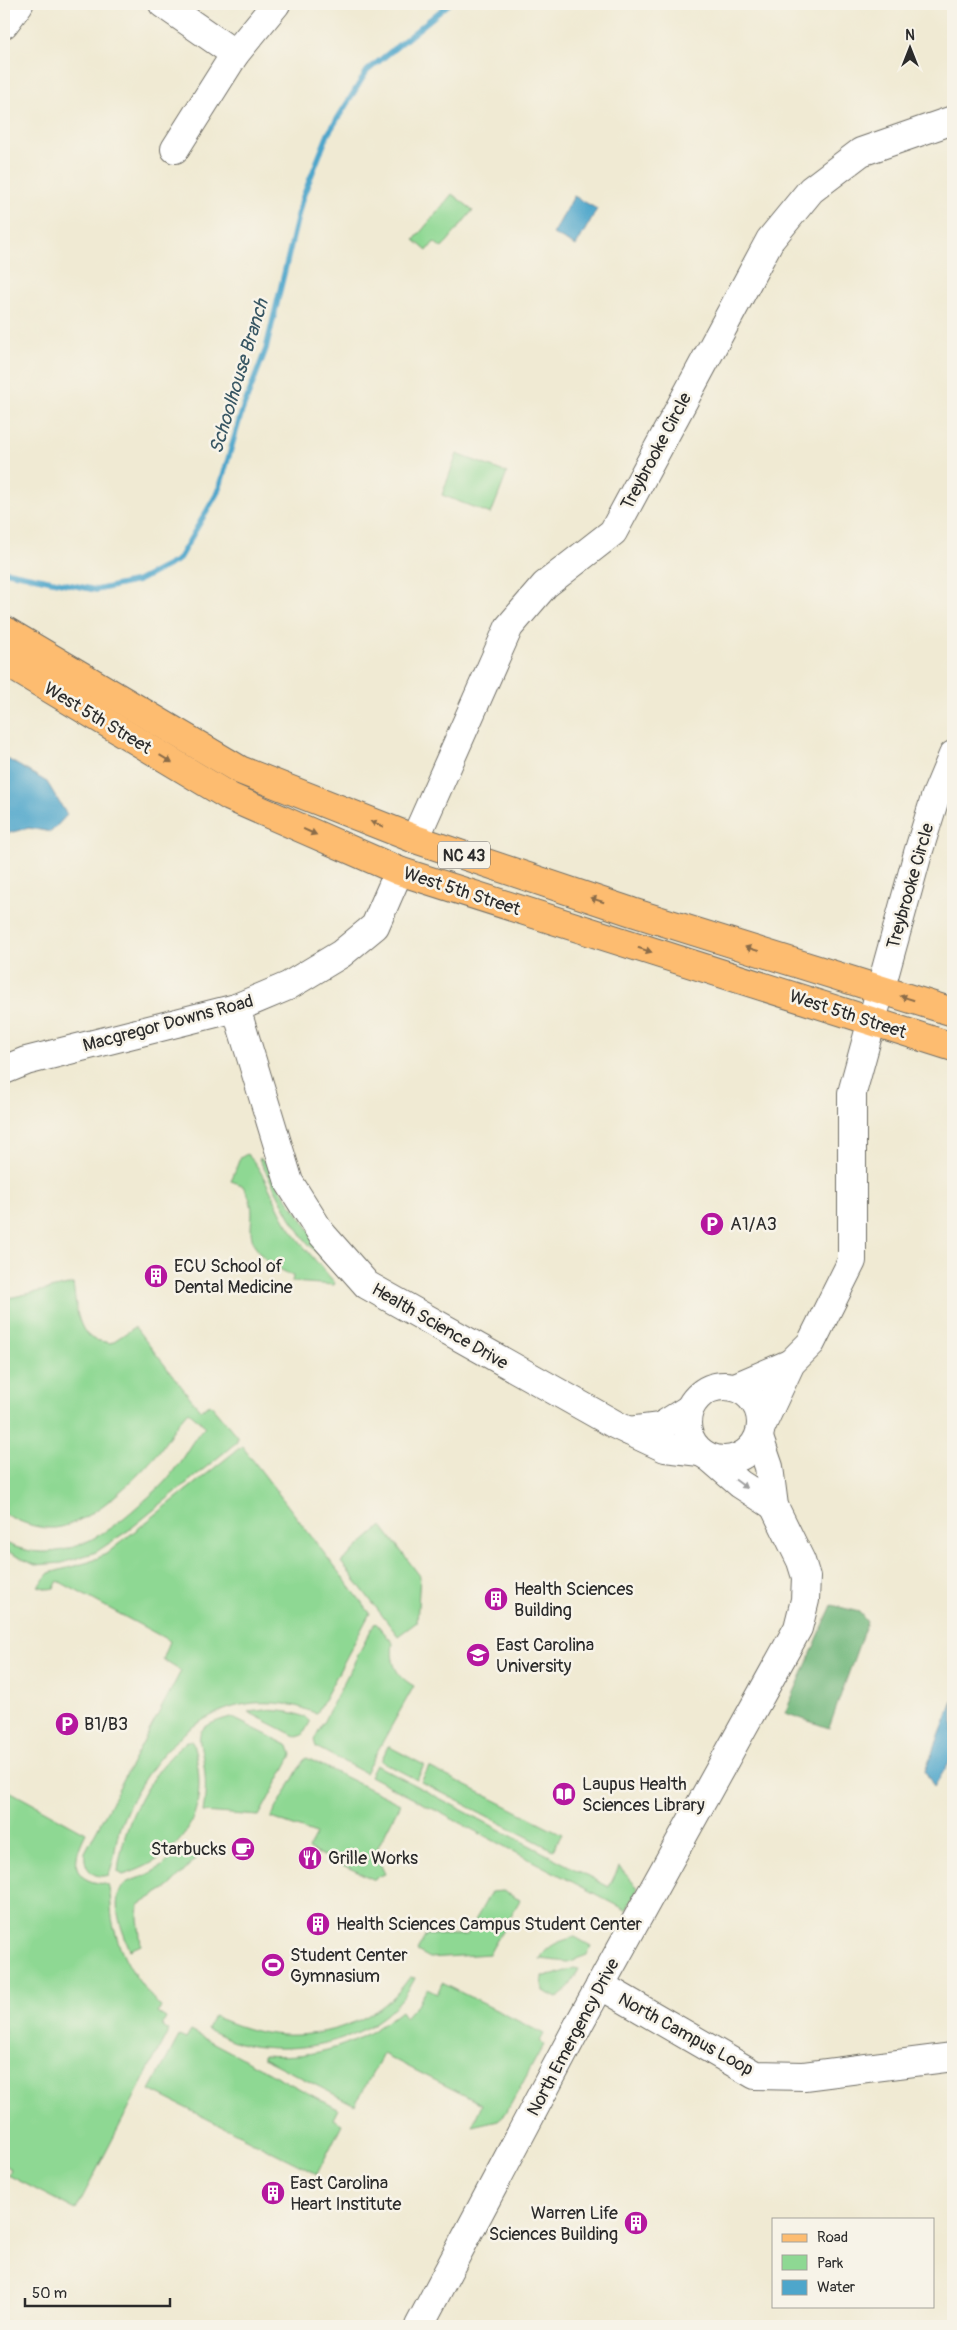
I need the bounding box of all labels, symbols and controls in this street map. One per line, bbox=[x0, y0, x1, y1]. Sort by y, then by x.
north arrow bbox=[884, 22, 934, 72]
text: N bbox=[905, 27, 915, 44]
water label: Schoolhouse Branch bbox=[204, 295, 274, 456]
street label: Treybrooke Circle bbox=[616, 388, 697, 514]
street label: West 5th Street bbox=[40, 677, 156, 760]
one-way arrow bbox=[159, 754, 172, 763]
one-way arrow bbox=[369, 820, 384, 828]
street label: Treybrooke Circle bbox=[882, 821, 939, 952]
one-way arrow bbox=[303, 829, 317, 837]
road number: NC 43 bbox=[438, 842, 490, 868]
street label: West 5th Street bbox=[400, 862, 524, 921]
one-way arrow bbox=[589, 895, 604, 903]
one-way arrow bbox=[744, 945, 759, 953]
one-way arrow bbox=[638, 946, 653, 954]
street label: West 5th Street bbox=[786, 985, 910, 1044]
street label: Macgregor Downs Road bbox=[80, 990, 256, 1057]
one-way arrow bbox=[899, 994, 914, 1002]
parking icon: A1/A3 bbox=[699, 1211, 725, 1237]
place label: A1/A3 bbox=[730, 1213, 777, 1236]
place label: ECU School of Dental Medicine bbox=[174, 1255, 293, 1299]
building icon: ECU School of Dental Medicine bbox=[143, 1263, 169, 1289]
street label: Health Science Drive bbox=[367, 1278, 512, 1375]
one-way arrow bbox=[734, 1479, 748, 1489]
place label: Health Sciences Building bbox=[514, 1578, 633, 1622]
building icon: Health Sciences Building bbox=[483, 1586, 509, 1612]
place label: East Carolina University bbox=[496, 1634, 594, 1678]
school or university icon: East Carolina University bbox=[465, 1642, 491, 1668]
parking icon: B1/B3 bbox=[54, 1711, 80, 1737]
place label: B1/B3 bbox=[84, 1713, 128, 1736]
place label: Laupus Health Sciences Library bbox=[582, 1773, 705, 1817]
library icon: Laupus Health Sciences Library bbox=[551, 1781, 577, 1807]
cafe icon: Starbucks bbox=[230, 1836, 256, 1862]
place label: Starbucks bbox=[151, 1838, 226, 1861]
restaurant icon: Grille Works bbox=[297, 1845, 323, 1871]
place label: Grille Works bbox=[328, 1847, 418, 1870]
building icon: Health Sciences Campus Student Center bbox=[305, 1911, 331, 1937]
place label: Health Sciences Campus Student Center bbox=[336, 1913, 643, 1936]
place label: Student Center Gymnasium bbox=[290, 1944, 408, 1988]
sports icon: Student Center Gymnasium bbox=[260, 1952, 286, 1978]
street label: North Emergency Drive bbox=[522, 1954, 625, 2120]
street label: North Campus Loop bbox=[614, 1988, 757, 2081]
place label: East Carolina Heart Institute bbox=[290, 2172, 401, 2216]
building icon: East Carolina Heart Institute bbox=[260, 2180, 286, 2206]
place label: Warren Life Sciences Building bbox=[489, 2202, 618, 2246]
building icon: Warren Life Sciences Building bbox=[623, 2210, 649, 2236]
legend bbox=[772, 2218, 934, 2308]
text: Road bbox=[817, 2228, 848, 2247]
text: Park bbox=[817, 2254, 844, 2273]
scale bar bbox=[25, 2275, 170, 2307]
text: Water bbox=[817, 2278, 856, 2297]
text: 50 m bbox=[32, 2284, 67, 2303]

